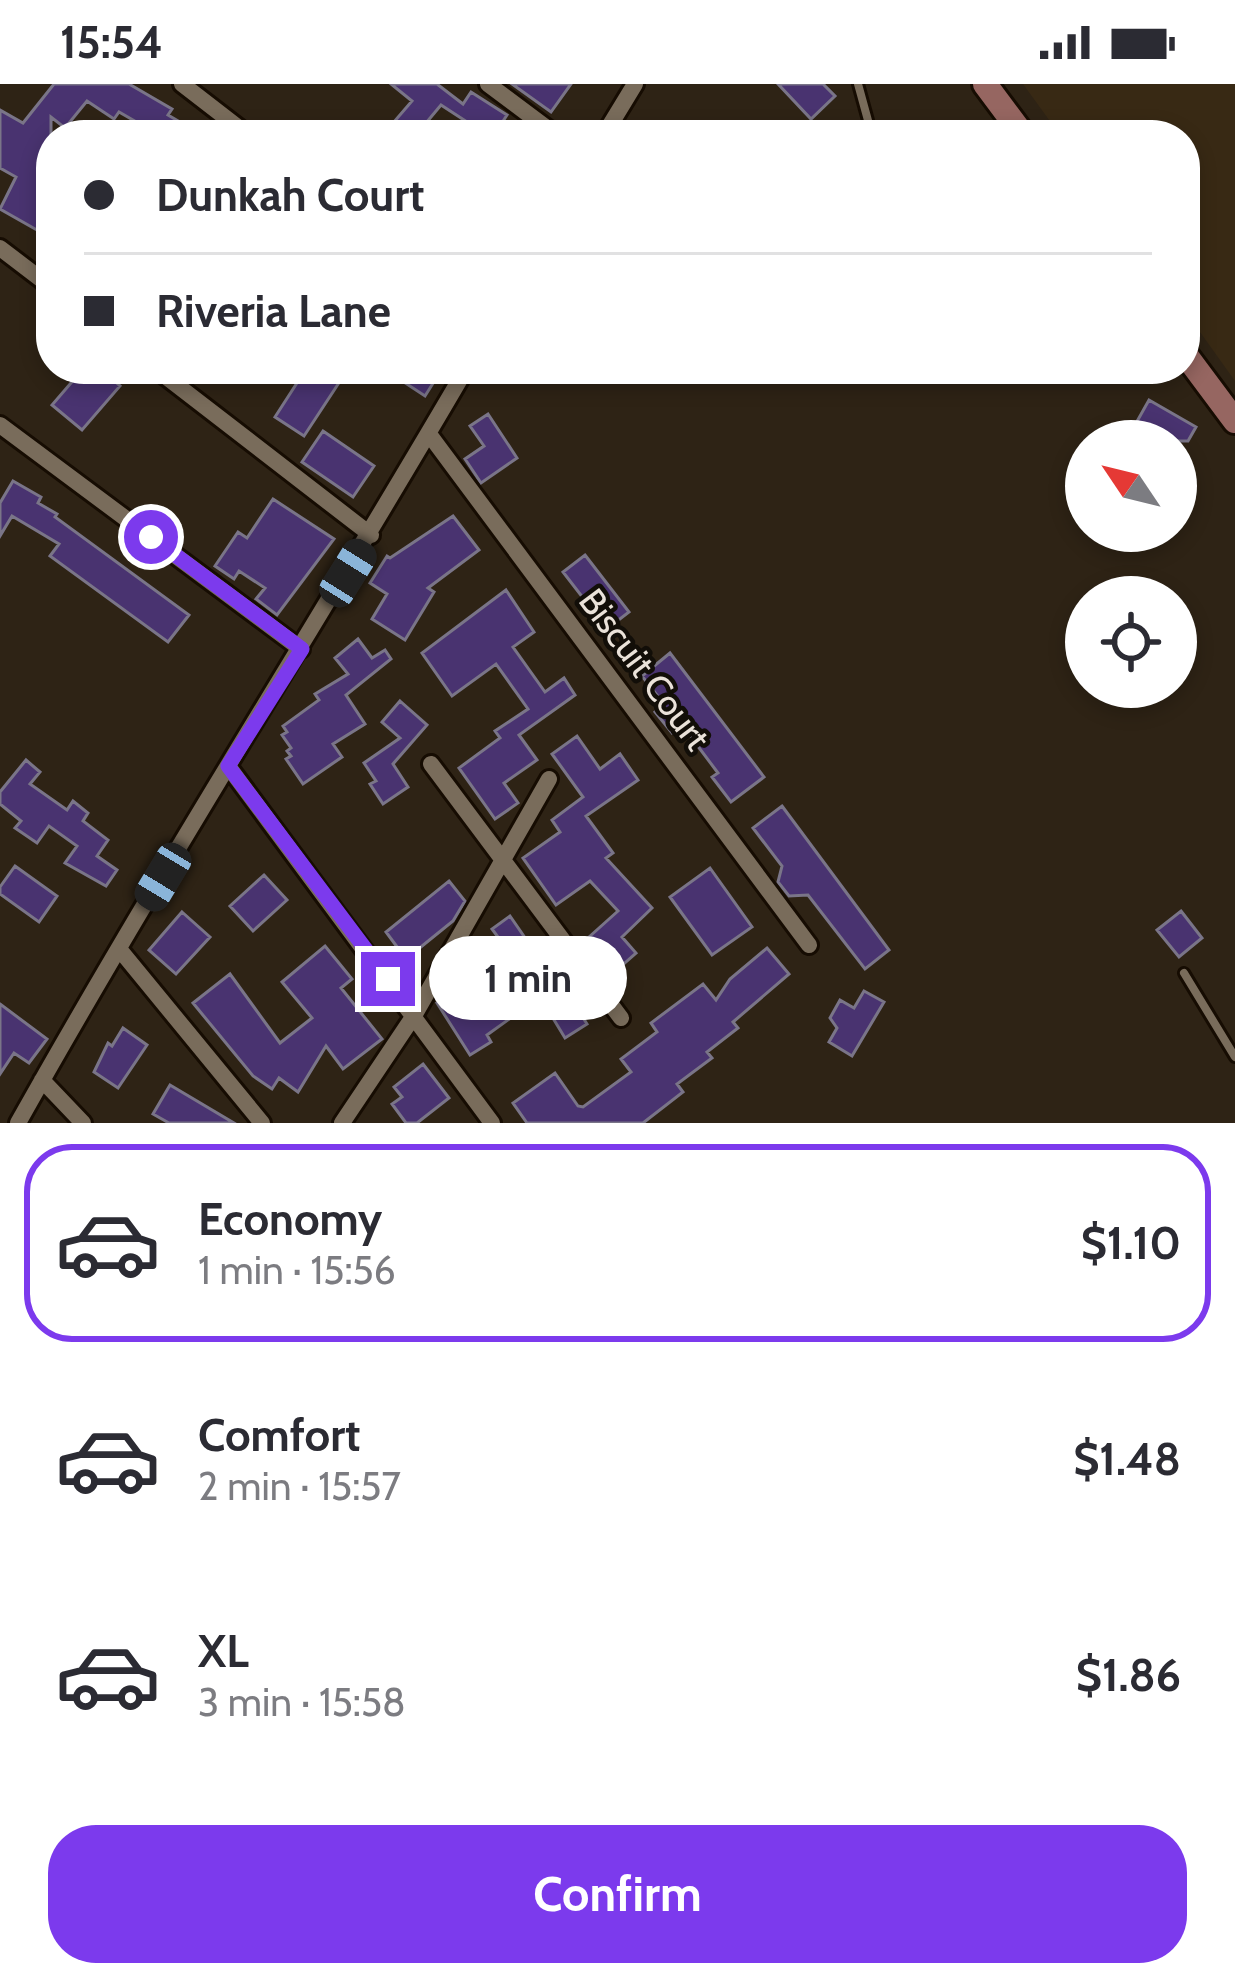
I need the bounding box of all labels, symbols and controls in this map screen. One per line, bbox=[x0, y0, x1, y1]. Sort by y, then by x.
text: 15:54 bbox=[60, 15, 163, 69]
text: Dunkah Court bbox=[156, 168, 425, 222]
text: Riveria Lane bbox=[156, 284, 391, 338]
north arrow bbox=[1065, 420, 1197, 552]
map controls bbox=[1065, 420, 1197, 708]
route start bbox=[124, 510, 178, 564]
car bbox=[314, 533, 382, 613]
button: locate bbox=[1065, 576, 1197, 708]
street label: Biscuit Court bbox=[570, 580, 720, 758]
car bbox=[129, 837, 197, 917]
callout: 1 min bbox=[430, 937, 628, 1021]
route end bbox=[361, 952, 415, 1006]
text: 1 min bbox=[484, 954, 572, 1002]
icon: car bbox=[54, 1189, 162, 1297]
text: Economy bbox=[198, 1192, 382, 1246]
text: $1.10 bbox=[1081, 1216, 1181, 1270]
text: 1 min · 15:56 bbox=[198, 1246, 396, 1294]
icon: car bbox=[54, 1405, 162, 1513]
text: Comfort bbox=[198, 1408, 361, 1462]
text: $1.48 bbox=[1073, 1432, 1181, 1486]
text: 2 min · 15:57 bbox=[198, 1462, 401, 1510]
icon: car bbox=[54, 1621, 162, 1729]
text: XL bbox=[198, 1624, 249, 1678]
text: $1.86 bbox=[1076, 1648, 1181, 1702]
text: 3 min · 15:58 bbox=[198, 1678, 406, 1726]
button: Confirm bbox=[48, 1825, 1187, 1963]

